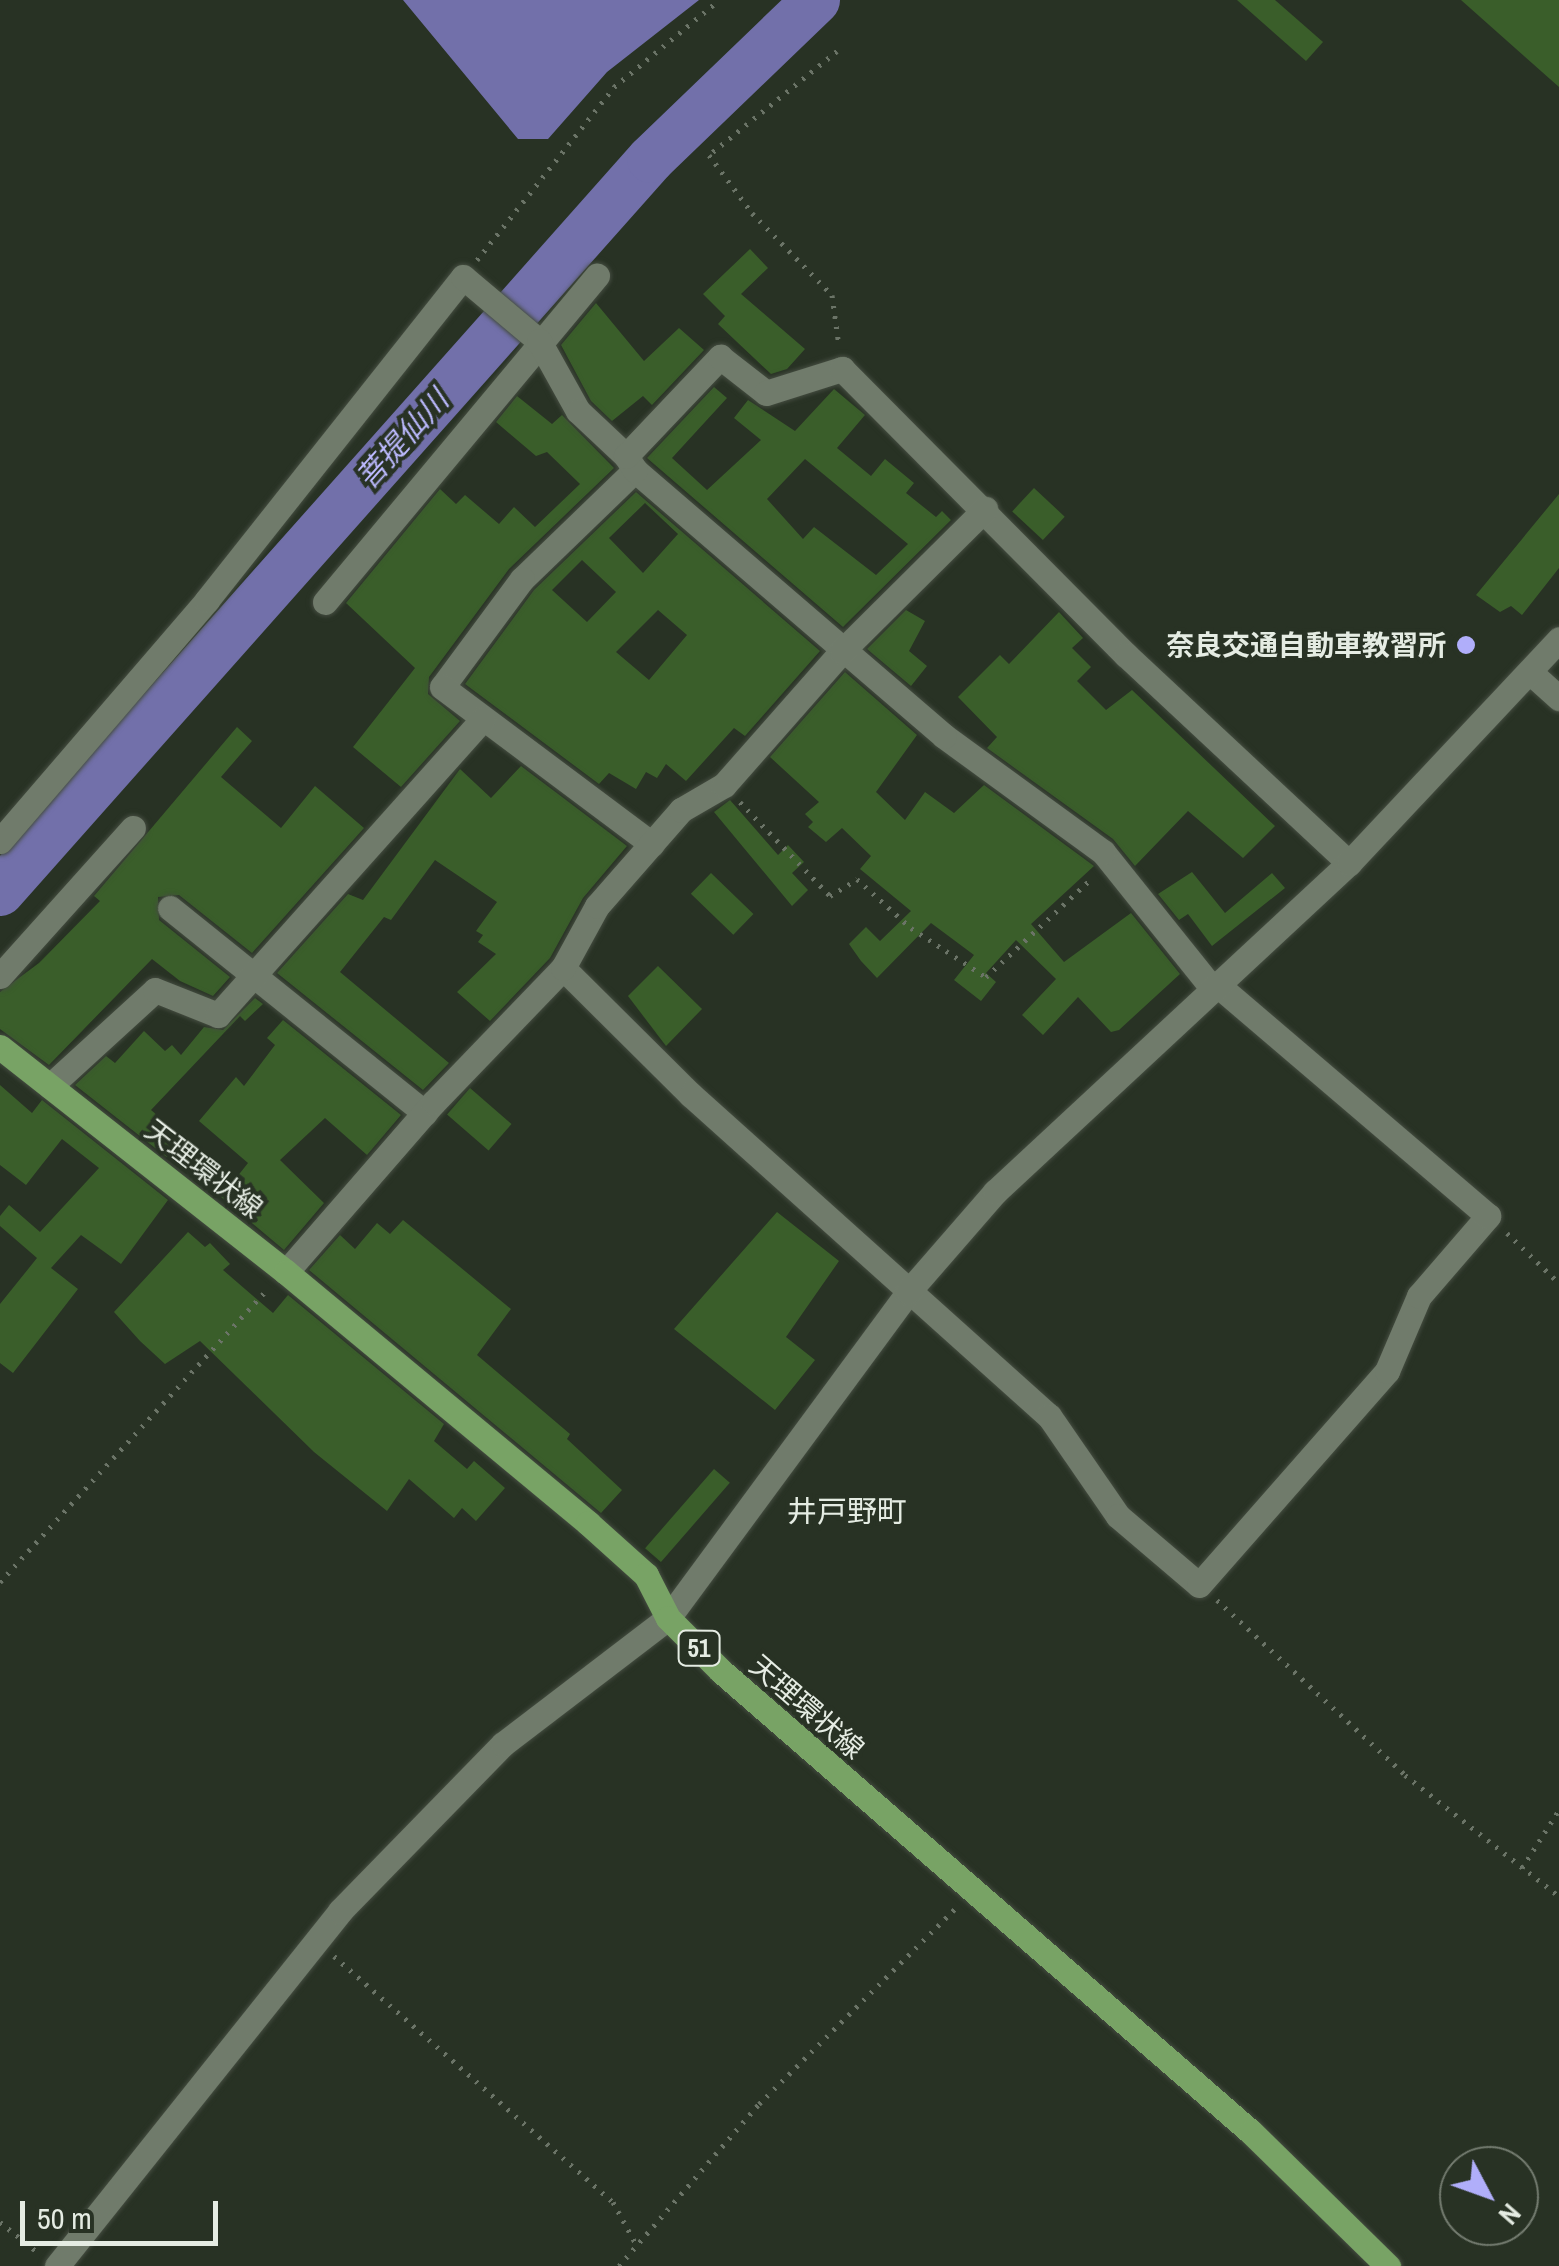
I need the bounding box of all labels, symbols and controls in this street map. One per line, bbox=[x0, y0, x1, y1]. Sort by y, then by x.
water label: 菩提仙川 bbox=[348, 382, 456, 496]
place label: 奈良交通自動車教習所 bbox=[1166, 628, 1446, 662]
marker: 奈良交通自動車教習所 bbox=[1455, 634, 1477, 656]
street label: 天理環状線 bbox=[138, 1113, 270, 1225]
district label: 井戸野町 bbox=[787, 1493, 907, 1529]
road number: 51 bbox=[676, 1628, 722, 1668]
street label: 天理環状線 bbox=[743, 1648, 871, 1766]
north arrow bbox=[1439, 2146, 1539, 2246]
scale bar bbox=[25, 2181, 222, 2243]
text: N bbox=[1490, 2196, 1530, 2233]
text: 50 m bbox=[37, 2198, 92, 2238]

